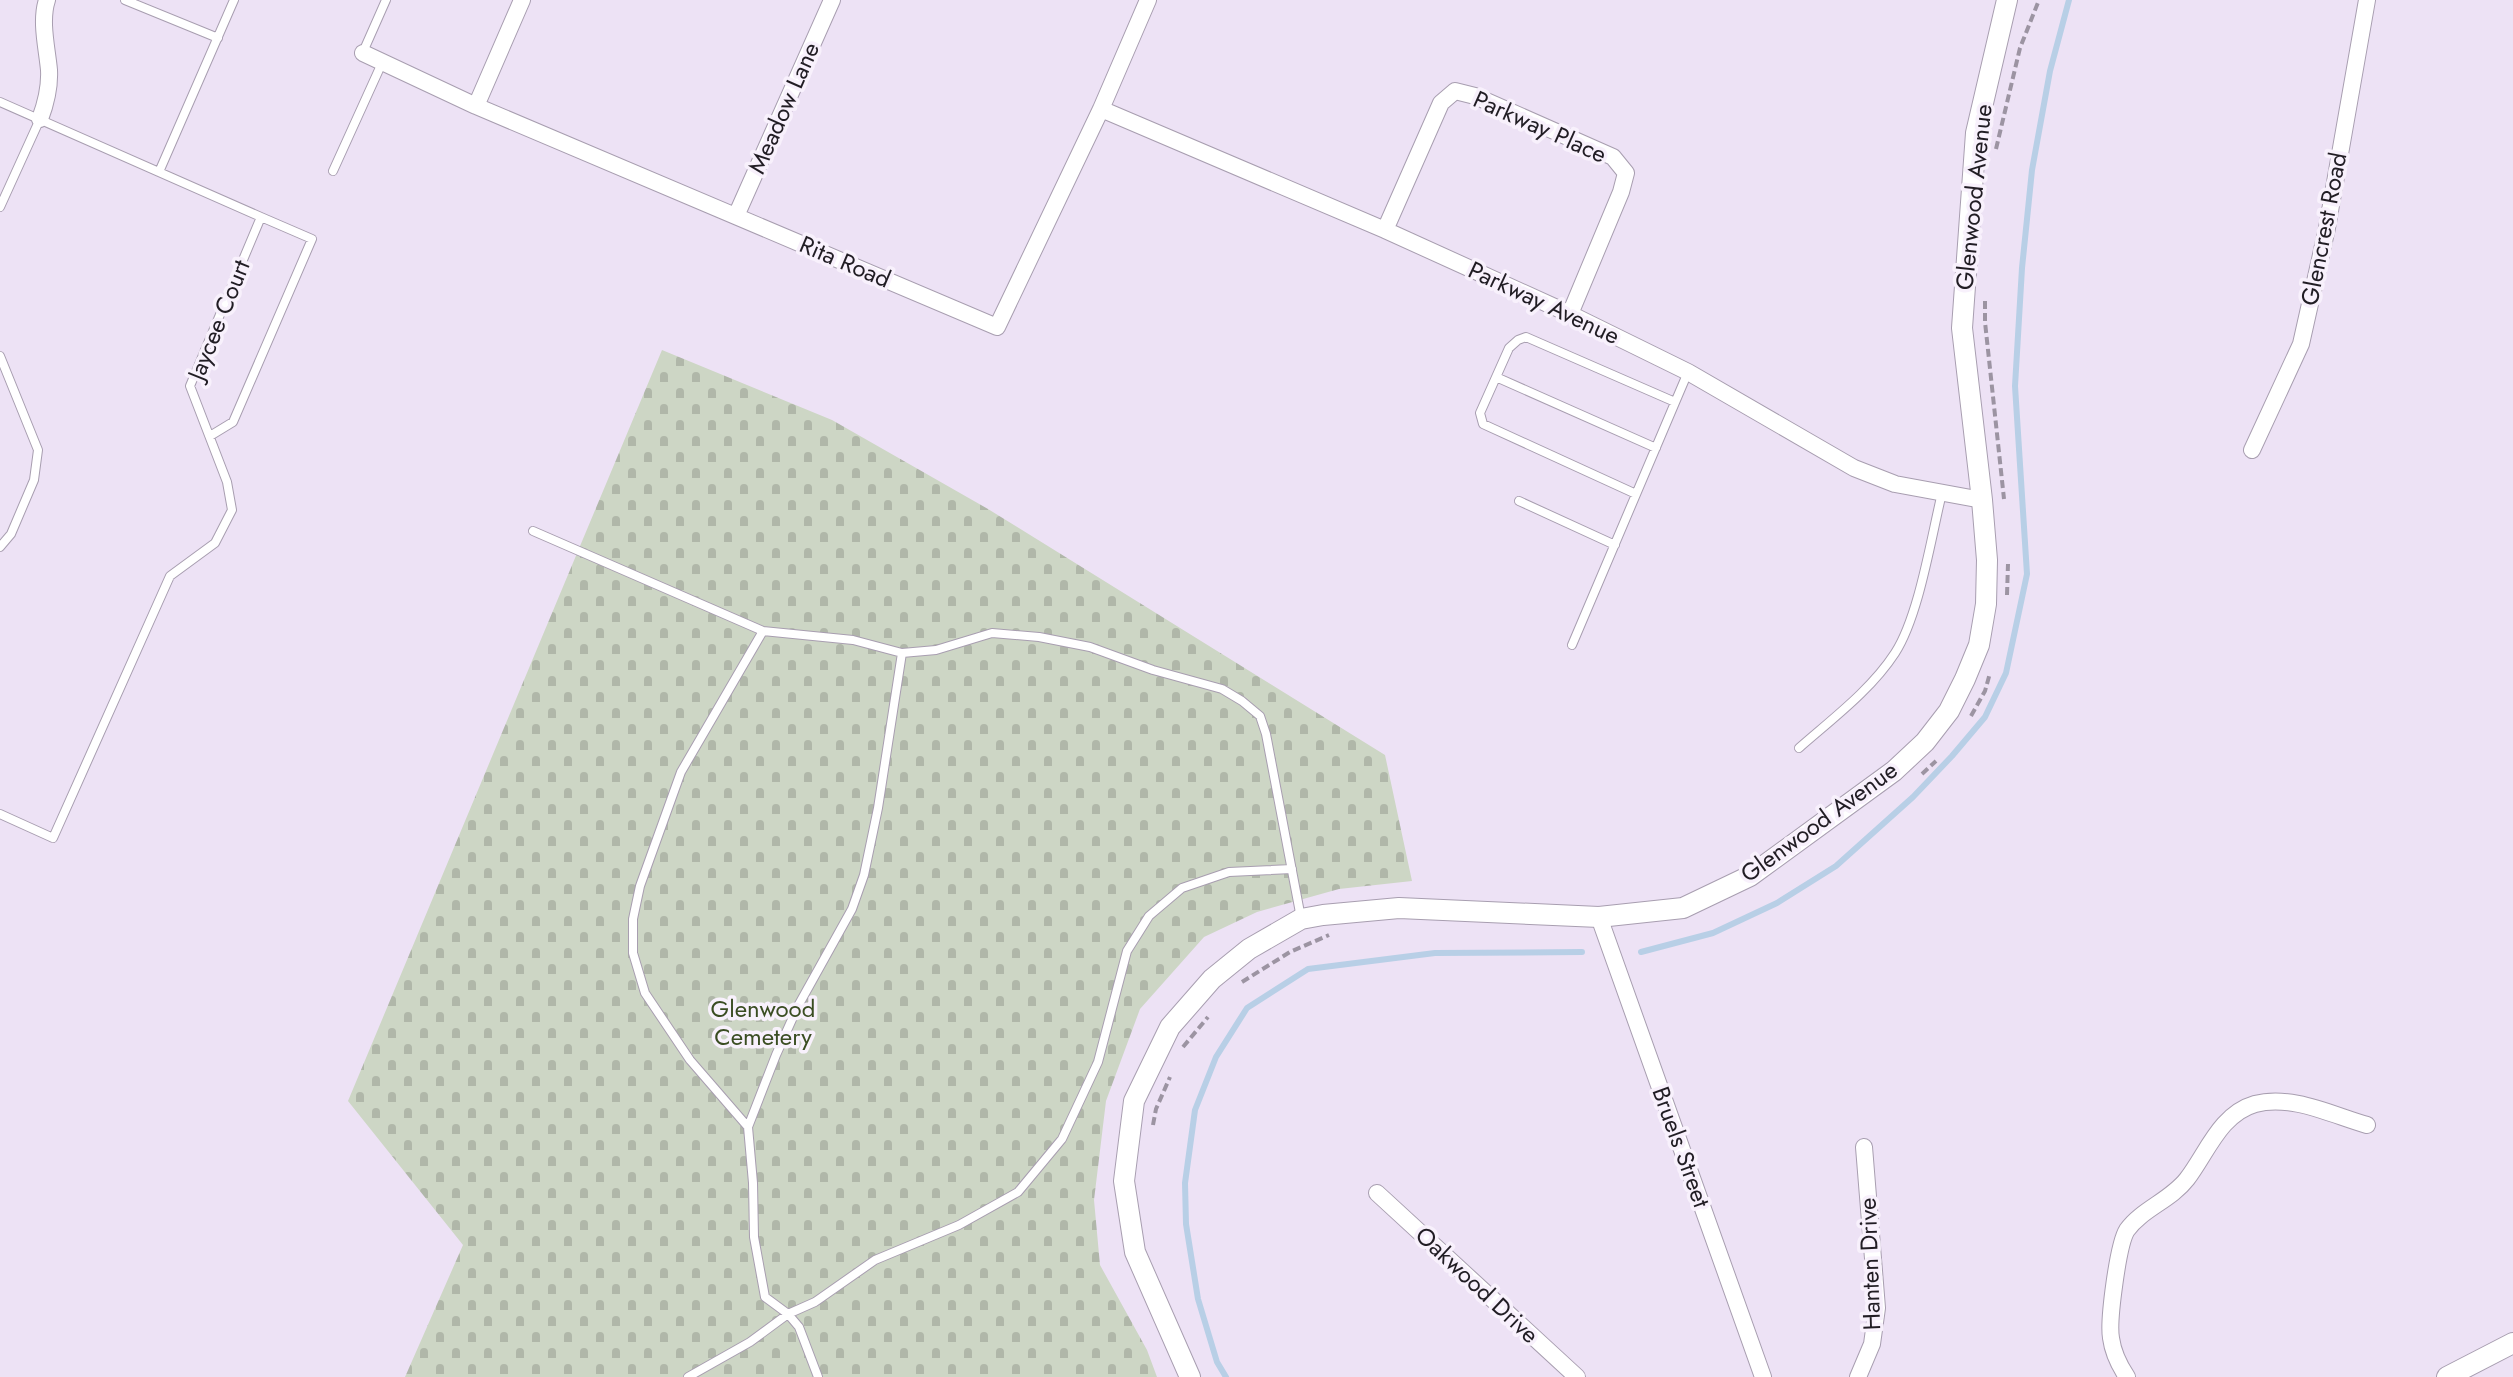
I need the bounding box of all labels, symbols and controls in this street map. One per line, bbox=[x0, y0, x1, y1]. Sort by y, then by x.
street label: Meadow Lane bbox=[739, 36, 828, 179]
street label: Parkway Place bbox=[1468, 82, 1612, 172]
street label: Glenwood Avenue bbox=[1946, 102, 2001, 292]
street label: Glencrest Road bbox=[2292, 149, 2355, 308]
street label: Rita Road bbox=[794, 227, 896, 296]
street label: Parkway Avenue bbox=[1463, 252, 1626, 353]
street label: Jaycee Court bbox=[177, 254, 259, 388]
street label: Glenwood Avenue bbox=[1733, 753, 1905, 891]
park label: Glenwood Cemetery bbox=[711, 991, 815, 1054]
street label: Bruels Street bbox=[1643, 1082, 1720, 1212]
street label: Hanten Drive bbox=[1850, 1197, 1889, 1331]
street label: Oakwood Drive bbox=[1408, 1218, 1547, 1351]

